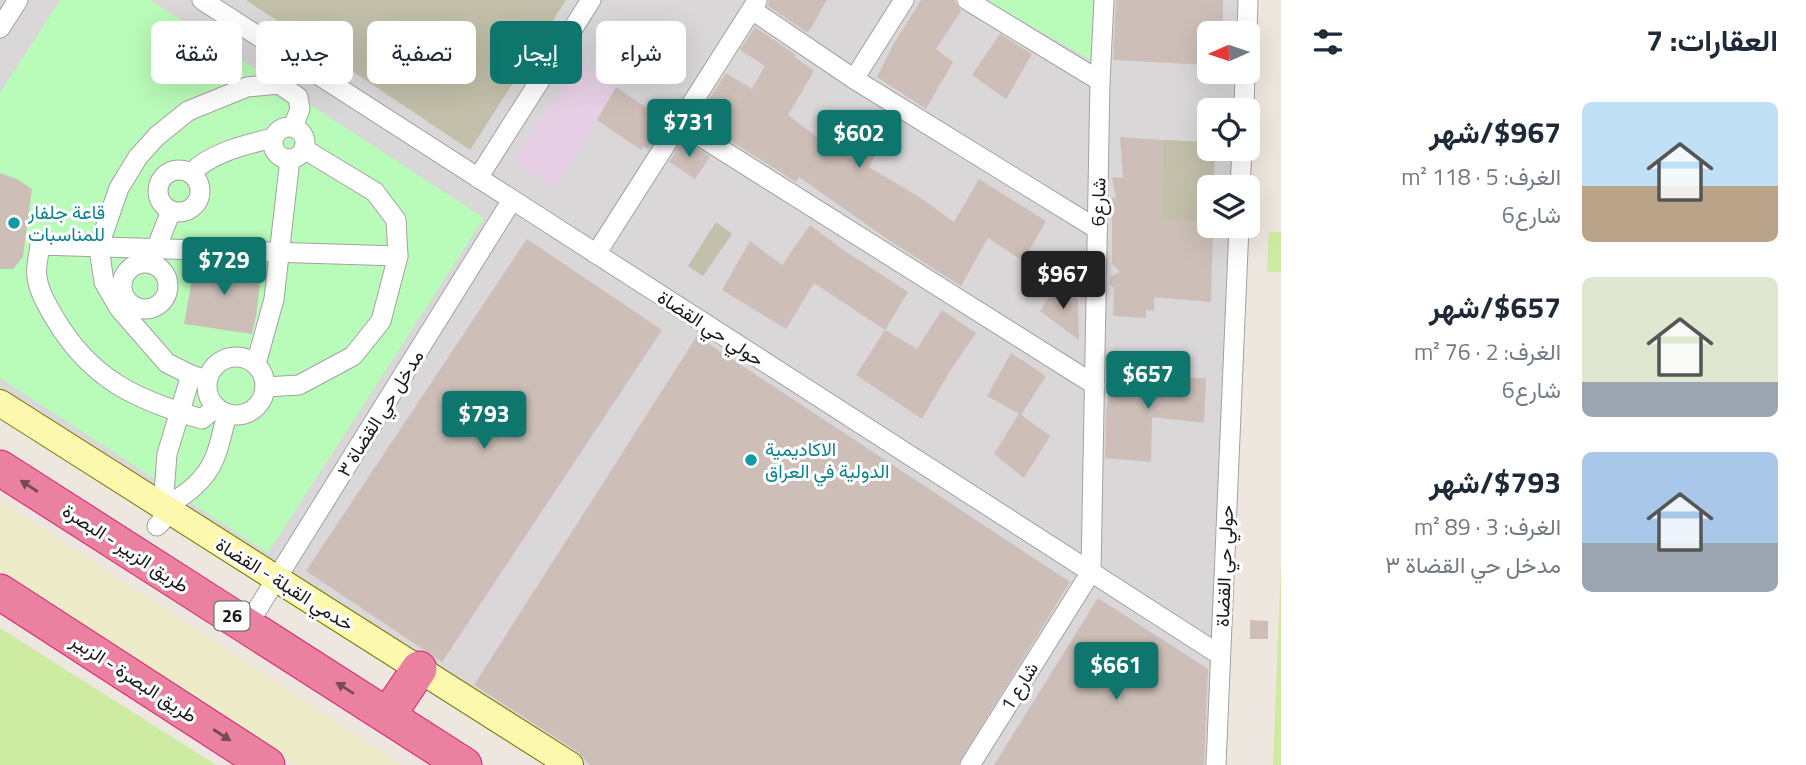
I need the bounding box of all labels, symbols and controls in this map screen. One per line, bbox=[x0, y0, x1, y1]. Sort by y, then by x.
text: العقارات: 7 bbox=[1646, 17, 1778, 63]
chip: شقة bbox=[151, 21, 242, 84]
chip: جديد bbox=[256, 21, 353, 84]
chip: تصفية bbox=[367, 21, 476, 84]
chip: إيجار bbox=[490, 21, 582, 84]
chip: شراء bbox=[596, 21, 686, 84]
north arrow bbox=[1197, 21, 1260, 84]
map controls bbox=[1197, 21, 1260, 238]
icon: filters bbox=[1309, 23, 1347, 61]
button: locate bbox=[1197, 98, 1260, 161]
pin: $731 bbox=[648, 100, 730, 159]
text: $731 bbox=[663, 104, 715, 139]
text: $967/شهر bbox=[1429, 109, 1561, 155]
pin: $602 bbox=[818, 110, 900, 170]
text: $602 bbox=[833, 115, 885, 150]
icon: home bbox=[1638, 130, 1722, 214]
text: الغرف: 5 · 118 m² bbox=[1401, 159, 1561, 194]
button: layers bbox=[1197, 175, 1260, 238]
street label: شارع6 bbox=[1083, 177, 1112, 227]
place label: قاعة جلفار للمناسبات bbox=[27, 197, 105, 248]
text: شارع6 bbox=[1502, 197, 1561, 232]
marker: قاعة جلفار للمناسبات bbox=[6, 215, 22, 231]
pin: $729 bbox=[183, 238, 265, 297]
text: $729 bbox=[198, 242, 250, 277]
pin: $967 bbox=[1022, 252, 1104, 311]
text: $967 bbox=[1037, 256, 1089, 291]
street label: حولي حي القضاة bbox=[651, 282, 770, 375]
text: $657/شهر bbox=[1429, 284, 1561, 330]
icon: home bbox=[1638, 305, 1722, 389]
text: الغرف: 2 · 76 m² bbox=[1414, 334, 1561, 369]
street label: مدخل حي القضاة ٣ bbox=[329, 343, 432, 483]
pin: $657 bbox=[1107, 352, 1189, 411]
text: $657 bbox=[1122, 356, 1174, 391]
text: شارع6 bbox=[1502, 372, 1561, 407]
pin: $793 bbox=[443, 392, 525, 451]
text: $793 bbox=[458, 396, 510, 431]
place label: الاكاديمية الدولية في العراق bbox=[765, 434, 889, 487]
marker: الاكاديمية الدولية في العراق bbox=[743, 452, 759, 468]
text: $793/شهر bbox=[1429, 459, 1561, 505]
one-way arrow bbox=[20, 480, 39, 493]
icon: home bbox=[1638, 480, 1722, 564]
street label: طريق الزبير - البصرة bbox=[57, 496, 195, 599]
street label: حولي حي القضاة bbox=[1207, 505, 1242, 627]
text: الغرف: 3 · 89 m² bbox=[1414, 509, 1561, 544]
street label: خدمي القبلة - القضاة bbox=[210, 529, 360, 639]
text: مدخل حي القضاة ٣ bbox=[1385, 547, 1561, 582]
road number: 26 bbox=[215, 602, 250, 630]
street label: طريق البصرة - الزبير bbox=[64, 625, 203, 729]
pin: $661 bbox=[1075, 642, 1157, 702]
text: $661 bbox=[1090, 647, 1142, 682]
street label: شارع 1 bbox=[992, 656, 1045, 716]
one-way arrow bbox=[335, 682, 355, 695]
one-way arrow bbox=[212, 729, 232, 742]

